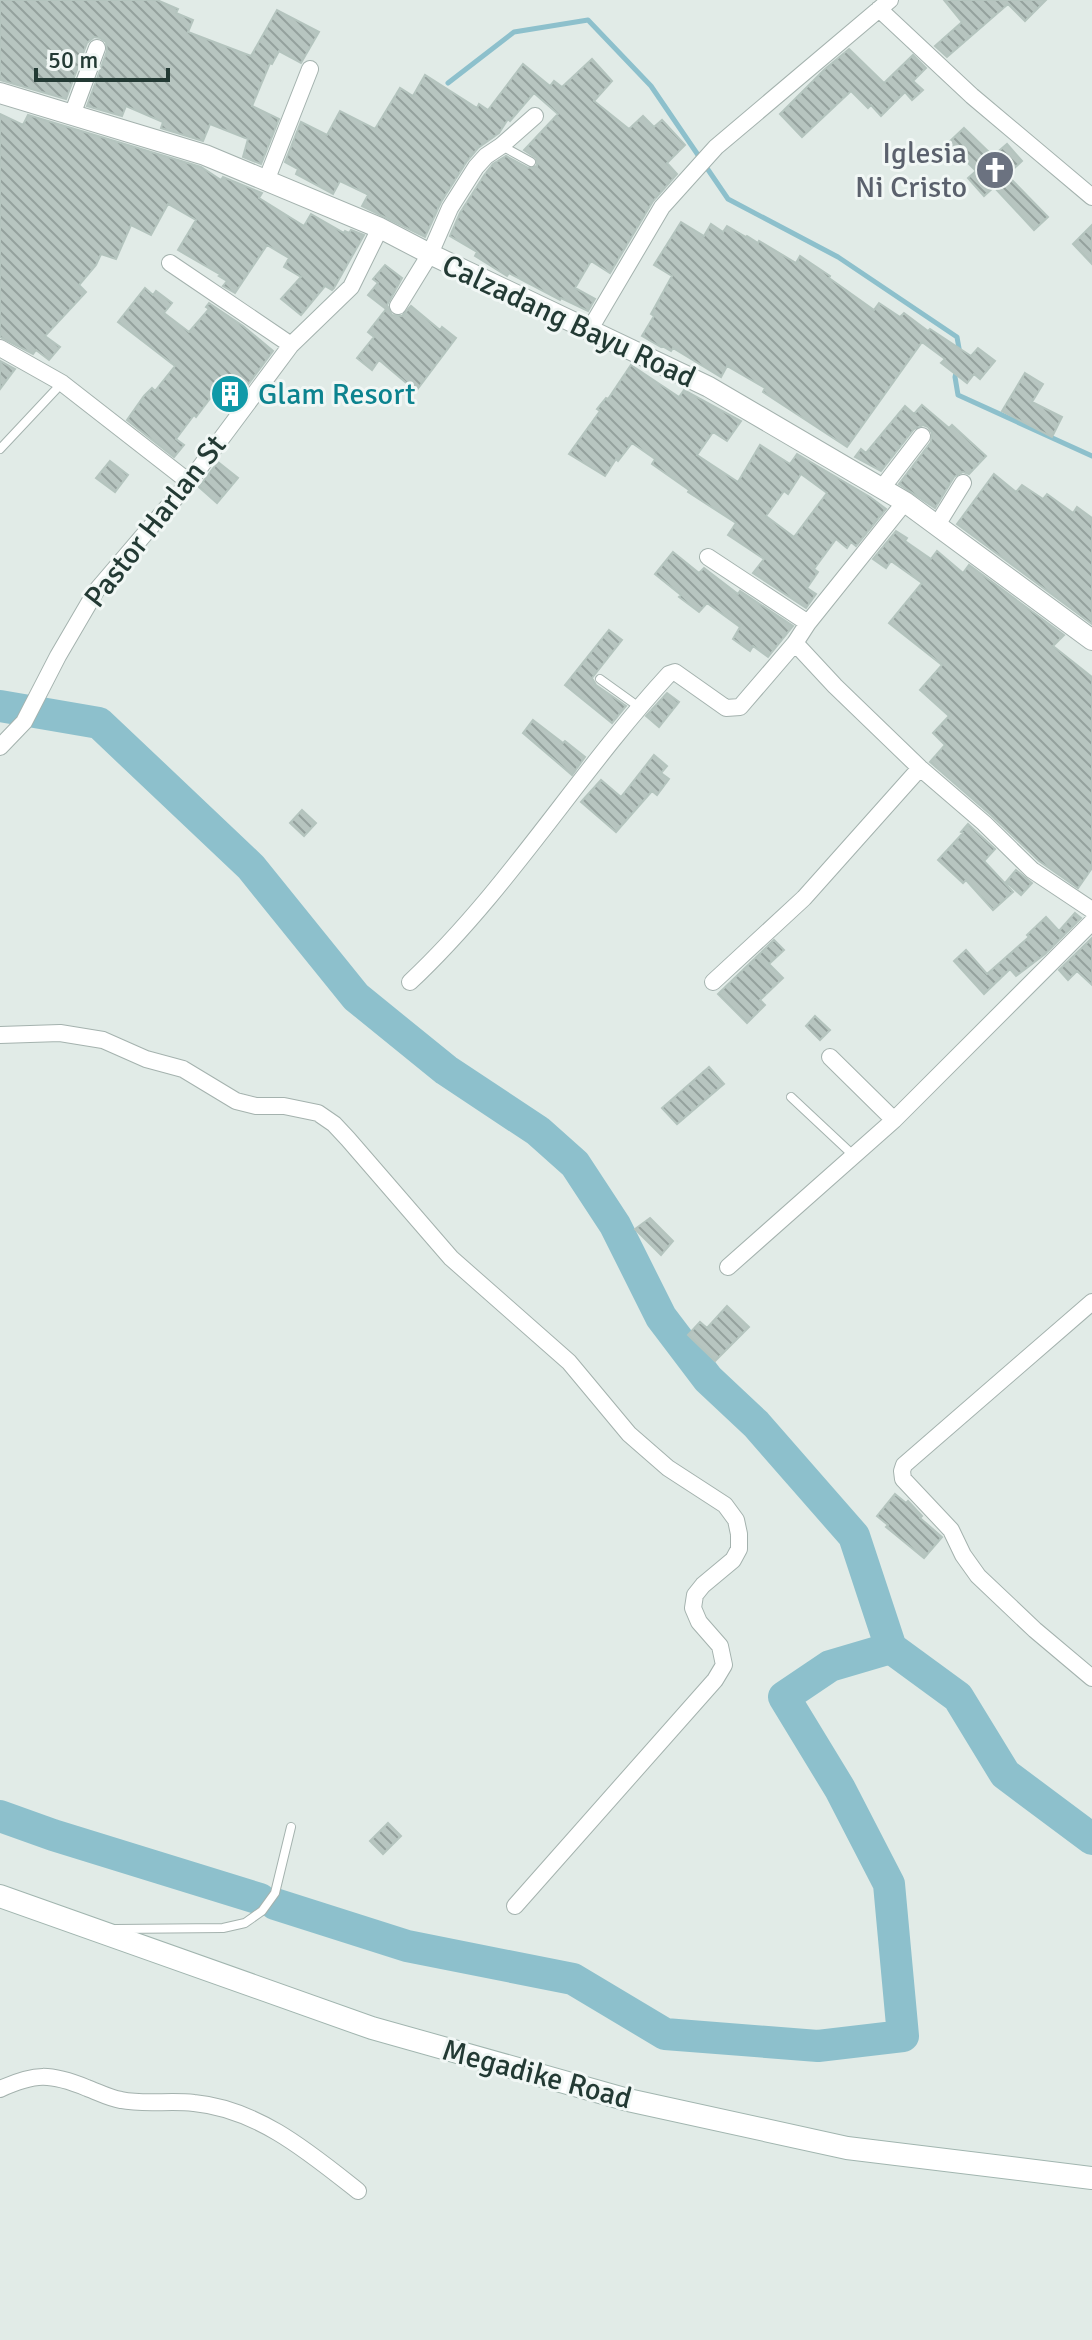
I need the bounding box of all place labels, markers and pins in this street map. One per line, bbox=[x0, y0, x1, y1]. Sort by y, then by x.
place label: Iglesia Ni Cristo bbox=[855, 135, 967, 206]
church icon: Iglesia Ni Cristo bbox=[974, 149, 1016, 191]
building icon: Glam Resort bbox=[209, 373, 251, 415]
place label: Glam Resort bbox=[258, 376, 415, 413]

